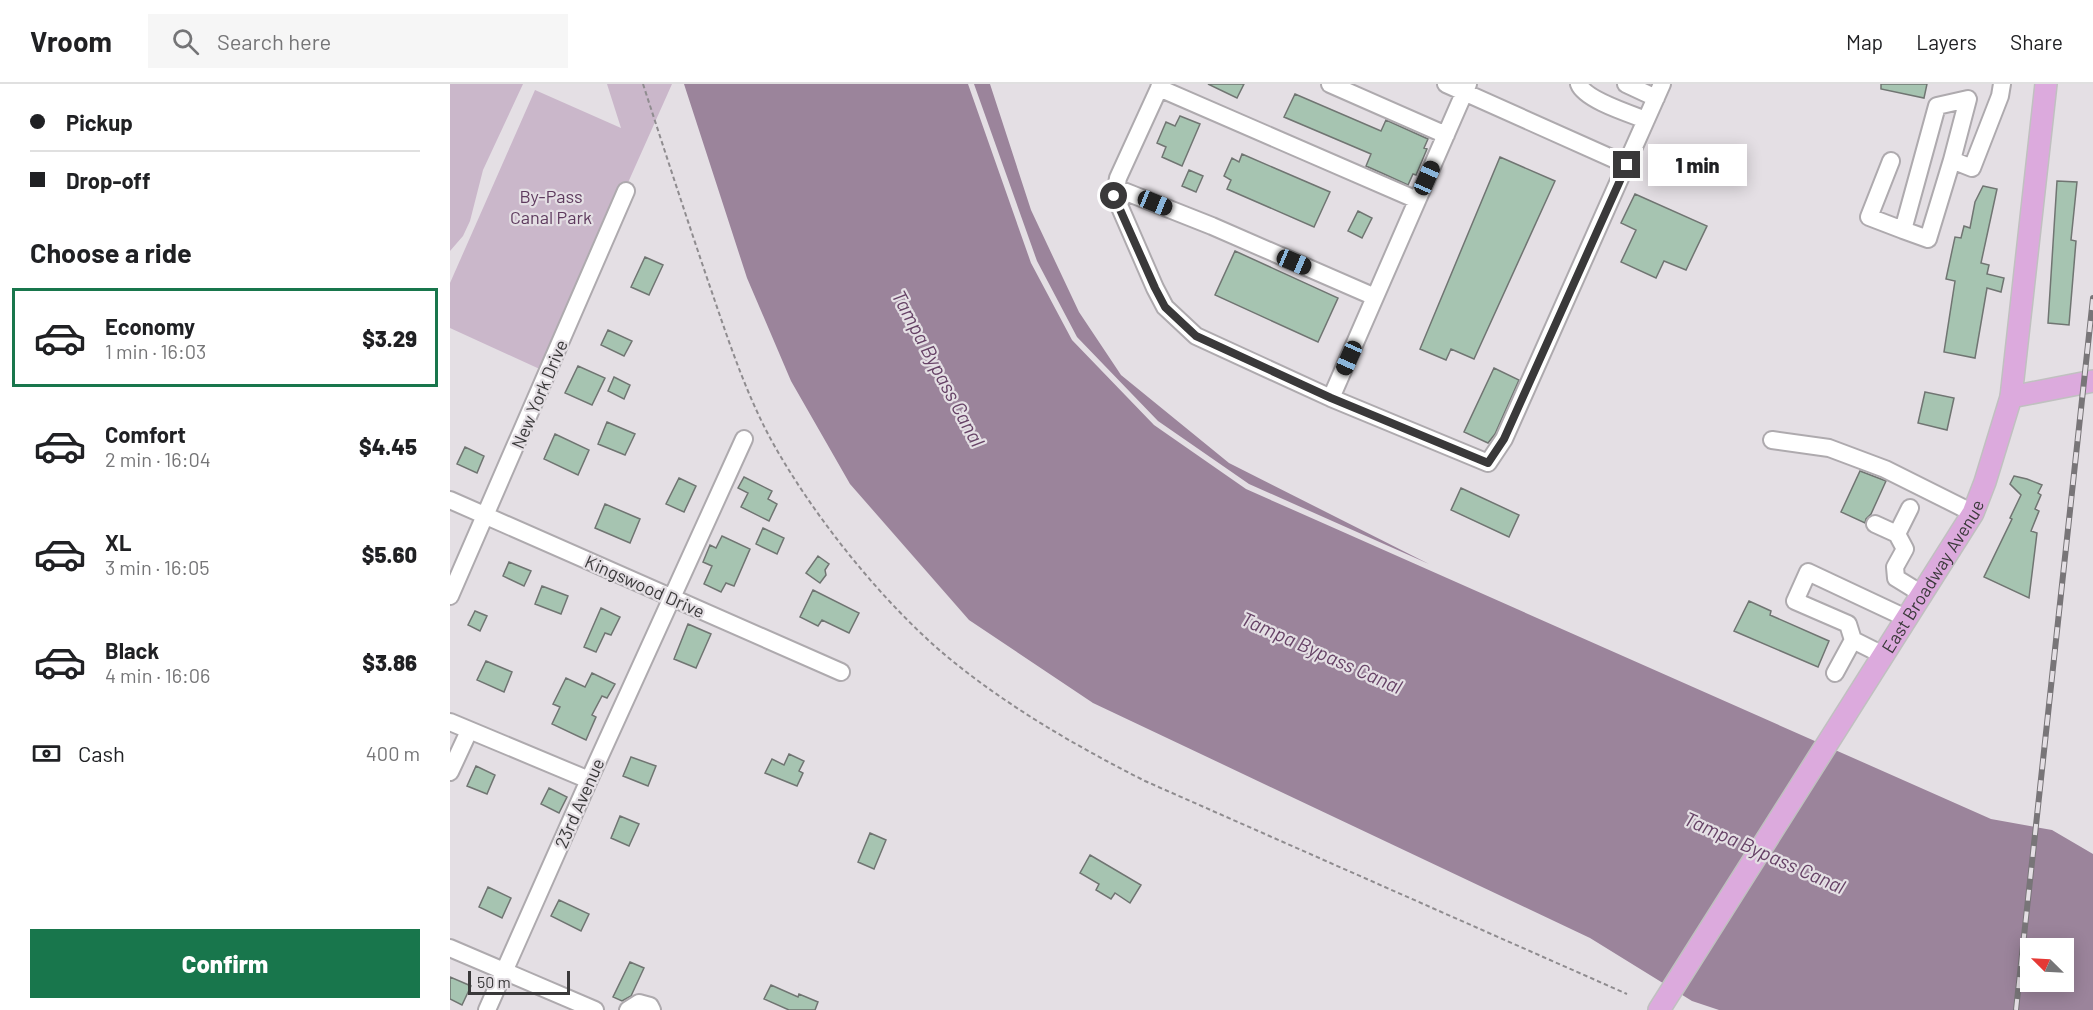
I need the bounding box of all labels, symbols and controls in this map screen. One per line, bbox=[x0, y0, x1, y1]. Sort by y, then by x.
search box bbox=[148, 14, 568, 68]
text: Vroom bbox=[30, 24, 112, 58]
icon: search bbox=[169, 25, 202, 58]
text: Search here bbox=[217, 28, 331, 54]
text: Map bbox=[1846, 29, 1883, 54]
text: Layers bbox=[1916, 29, 1977, 54]
text: Share bbox=[2010, 29, 2063, 54]
text: Pickup bbox=[66, 109, 133, 135]
callout: 1 min bbox=[1648, 144, 1747, 186]
route end bbox=[1613, 151, 1640, 178]
text: 1 min bbox=[1676, 153, 1719, 177]
car bbox=[1411, 158, 1443, 198]
text: Drop-off bbox=[66, 167, 150, 193]
route start bbox=[1100, 182, 1127, 209]
park label: By-Pass Canal Park bbox=[510, 185, 592, 228]
car bbox=[1135, 188, 1175, 218]
text: Choose a ride bbox=[30, 236, 192, 268]
car bbox=[1274, 247, 1314, 277]
water label: Tampa Bypass Canal bbox=[888, 286, 991, 451]
icon: car bbox=[33, 311, 87, 365]
text: Economy bbox=[105, 313, 195, 339]
text: $3.29 bbox=[362, 325, 417, 351]
street label: New York Drive bbox=[506, 336, 572, 452]
car bbox=[1333, 338, 1365, 378]
text: 1 min · 16:03 bbox=[105, 339, 206, 363]
icon: car bbox=[33, 419, 87, 473]
text: Comfort bbox=[105, 421, 186, 447]
text: $4.45 bbox=[359, 433, 417, 459]
text: 2 min · 16:04 bbox=[105, 447, 211, 471]
street label: East Broadway Avenue bbox=[1877, 497, 1988, 657]
icon: car bbox=[33, 527, 87, 581]
text: XL bbox=[105, 529, 131, 555]
text: $5.60 bbox=[362, 541, 417, 567]
street label: Kingswood Drive bbox=[582, 550, 708, 622]
text: 3 min · 16:05 bbox=[105, 555, 210, 579]
water label: Tampa Bypass Canal bbox=[1238, 606, 1407, 699]
icon: car bbox=[33, 635, 87, 689]
text: Black bbox=[105, 637, 159, 663]
text: $3.86 bbox=[362, 649, 417, 675]
text: 4 min · 16:06 bbox=[105, 663, 210, 687]
icon: cash bbox=[30, 737, 63, 770]
text: Cash bbox=[78, 740, 125, 766]
text: 400 m bbox=[366, 741, 420, 765]
street label: 23rd Avenue bbox=[549, 755, 609, 851]
water label: Tampa Bypass Canal bbox=[1681, 806, 1850, 899]
button: Confirm bbox=[30, 929, 420, 998]
north arrow bbox=[2020, 938, 2074, 992]
map controls bbox=[2020, 938, 2074, 992]
scale bar bbox=[468, 968, 570, 996]
text: 50 m bbox=[477, 972, 511, 991]

